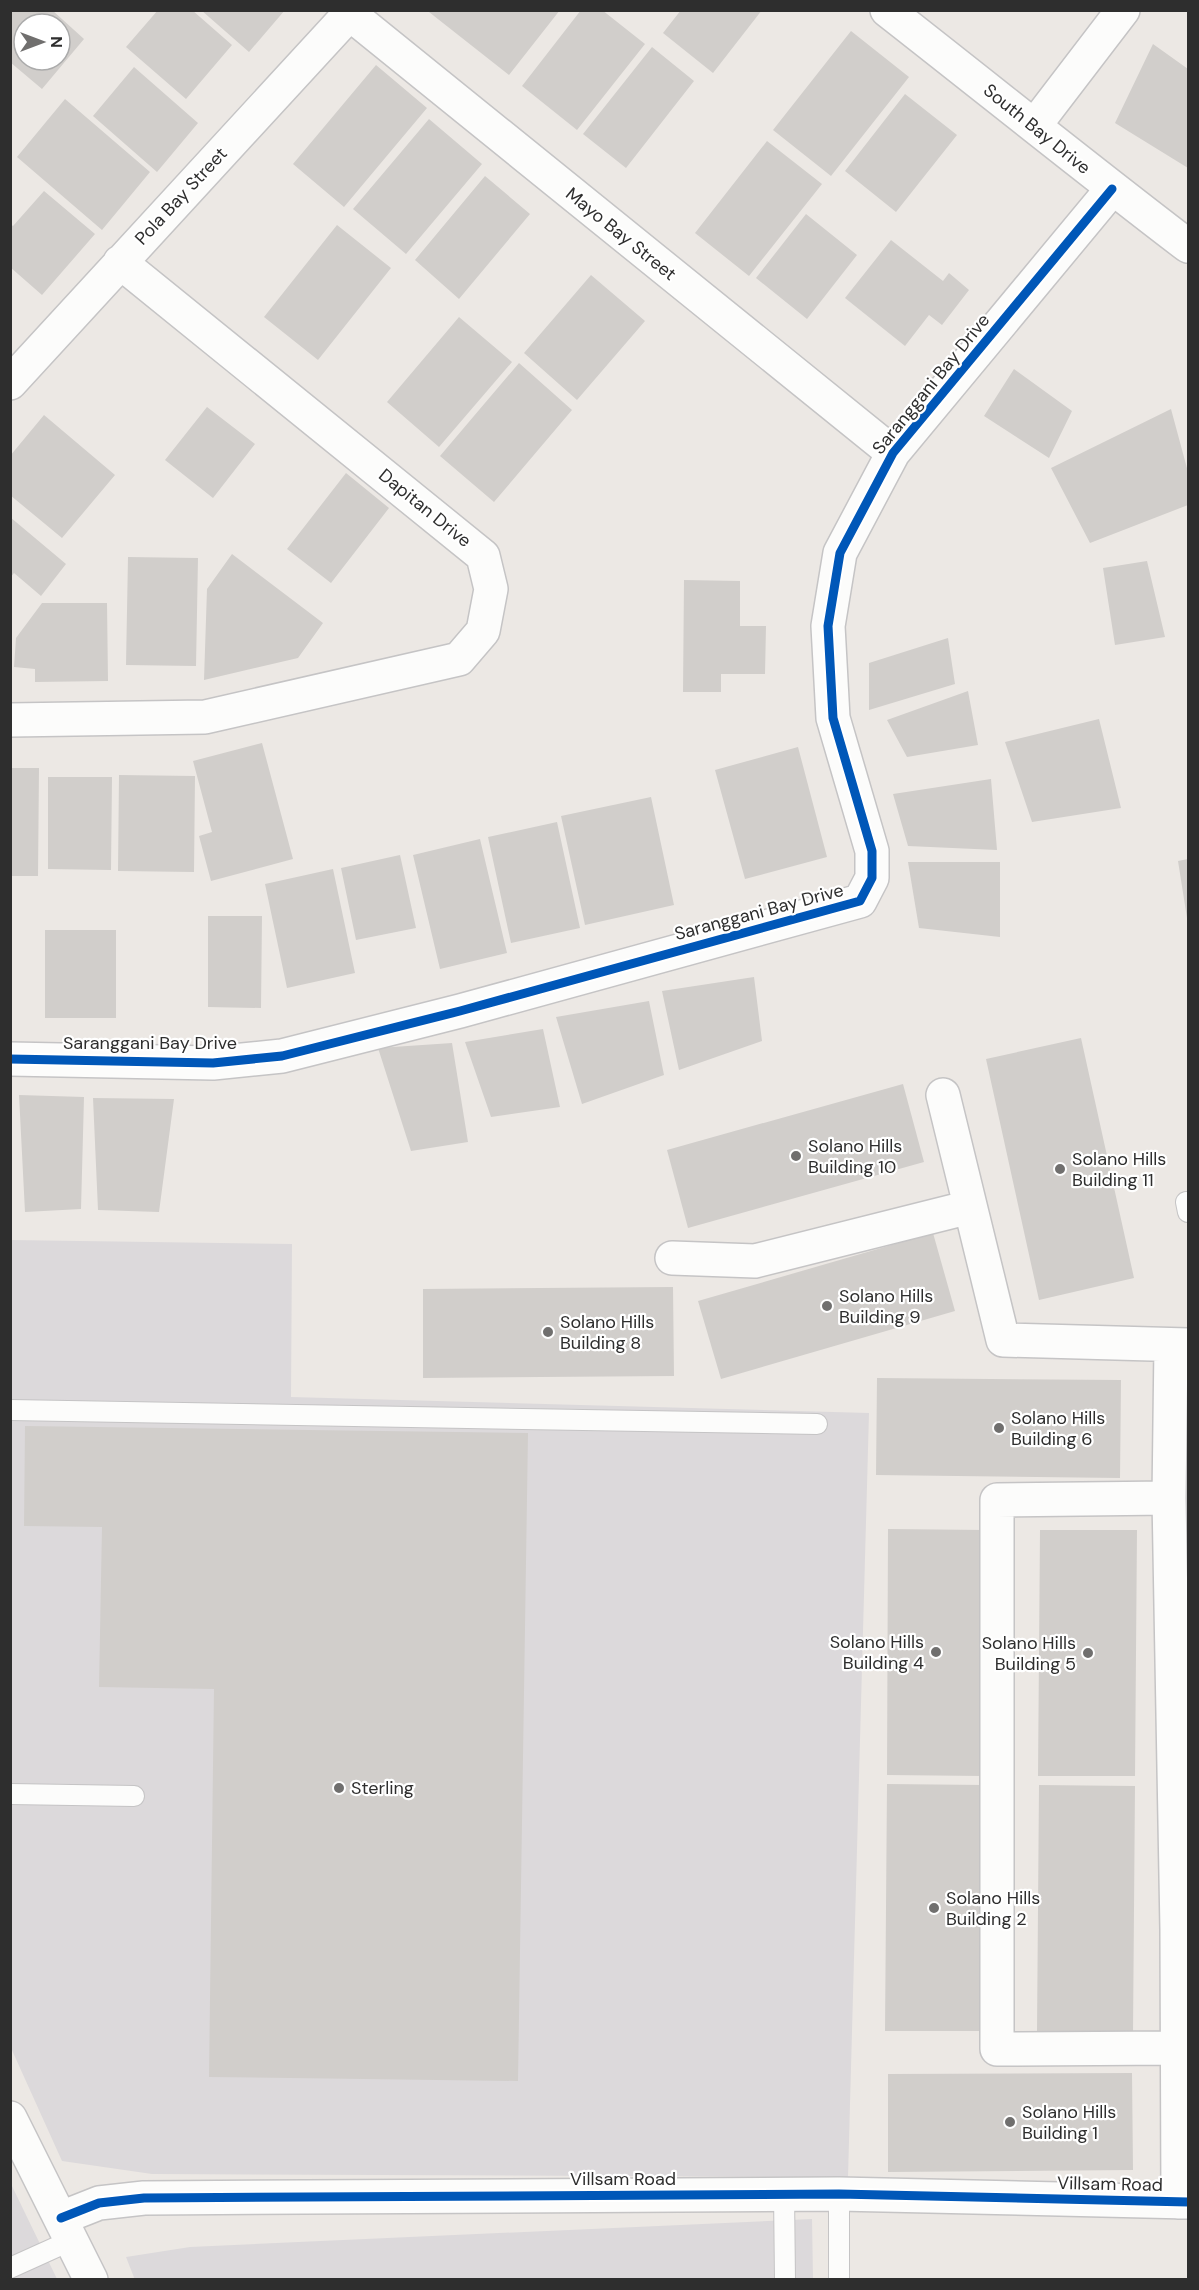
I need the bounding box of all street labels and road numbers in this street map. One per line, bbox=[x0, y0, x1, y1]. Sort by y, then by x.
street label: South Bay Drive bbox=[978, 78, 1096, 180]
street label: Pola Bay Street bbox=[129, 142, 233, 250]
street label: Mayo Bay Street bbox=[561, 182, 681, 286]
street label: Saranggani Bay Drive bbox=[867, 309, 995, 459]
street label: Dapitan Drive bbox=[374, 463, 476, 553]
street label: Saranggani Bay Drive bbox=[672, 878, 846, 946]
street label: Saranggani Bay Drive bbox=[63, 1031, 237, 1055]
street label: Villsam Road bbox=[570, 2167, 676, 2191]
street label: Villsam Road bbox=[1057, 2171, 1163, 2197]

